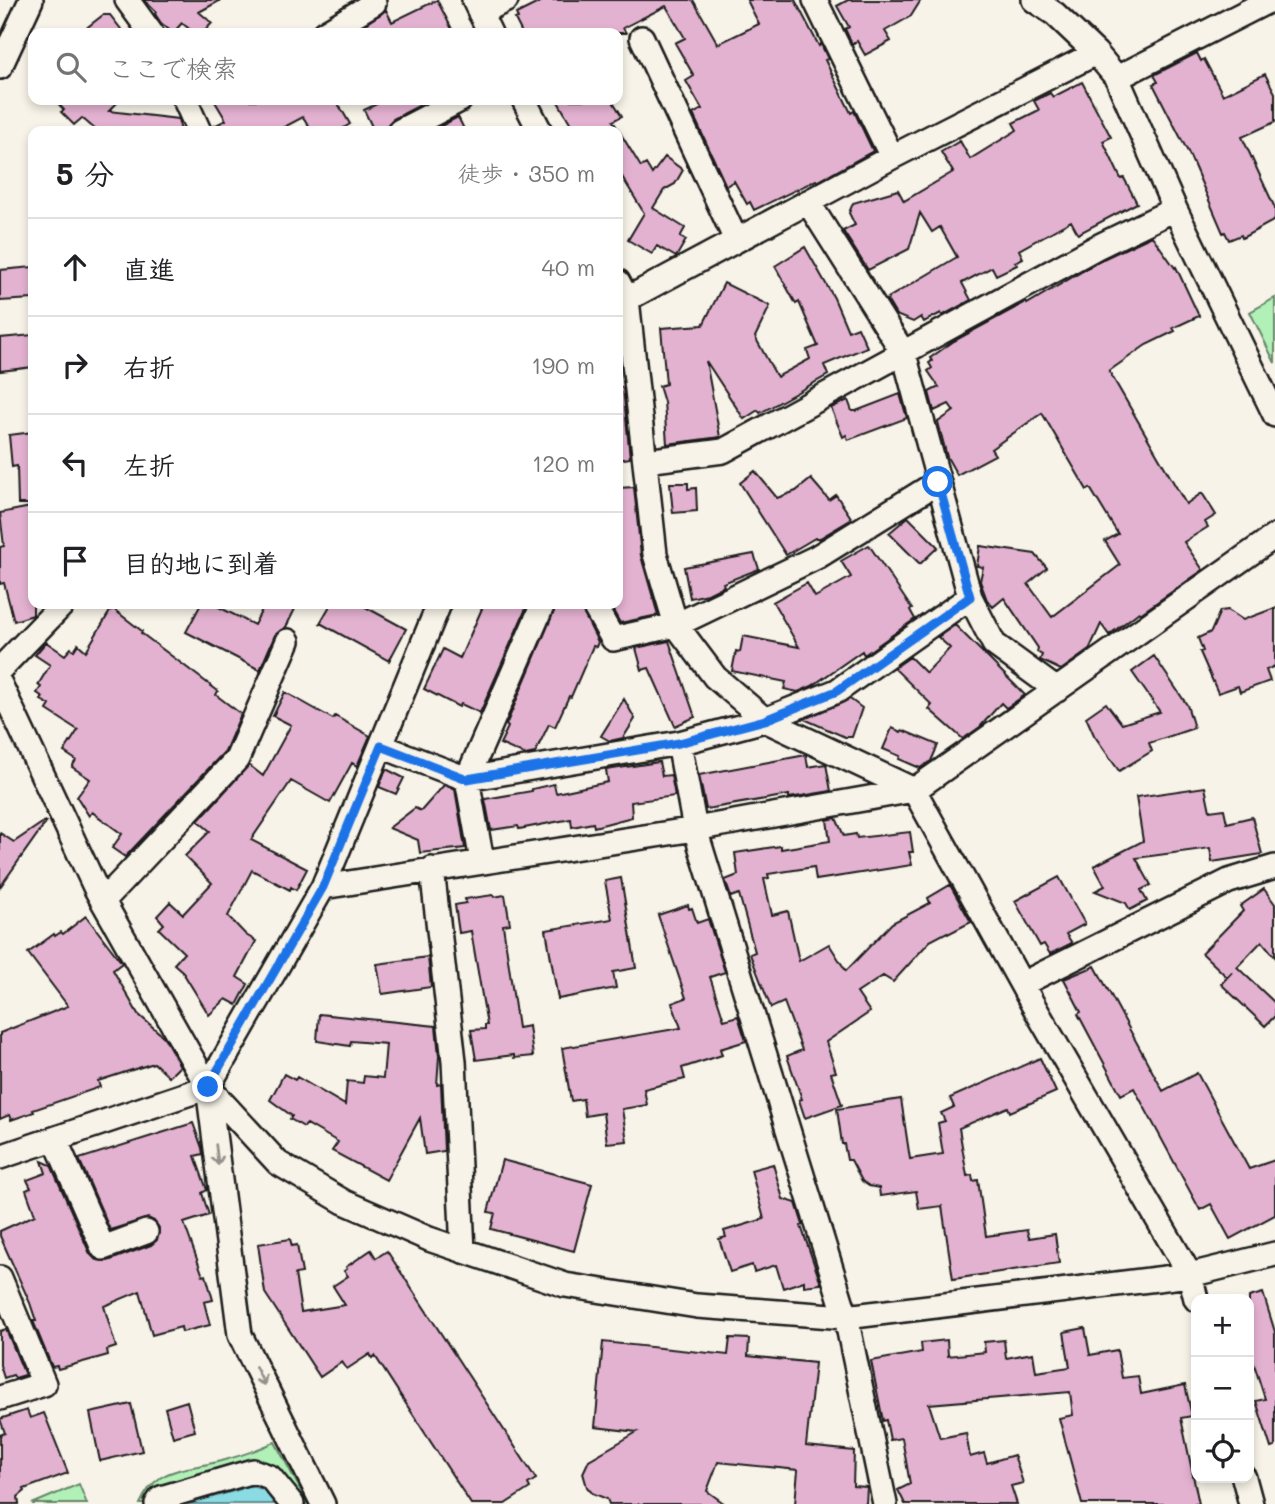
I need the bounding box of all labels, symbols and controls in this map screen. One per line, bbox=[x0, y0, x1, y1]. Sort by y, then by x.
search box bbox=[28, 28, 623, 105]
icon: search bbox=[52, 48, 90, 86]
text: ここで検索 bbox=[108, 51, 238, 85]
text: 5 分 bbox=[56, 153, 114, 193]
text: 徒歩 · 350 m bbox=[457, 158, 595, 188]
icon: ahead bbox=[56, 248, 94, 286]
text: 直進 bbox=[123, 252, 175, 286]
text: 40 m bbox=[542, 252, 595, 282]
icon: right bbox=[56, 346, 94, 384]
text: 右折 bbox=[123, 350, 175, 384]
text: 190 m bbox=[531, 350, 595, 380]
icon: left bbox=[56, 444, 94, 482]
text: 左折 bbox=[123, 448, 175, 482]
text: 120 m bbox=[532, 448, 595, 478]
route start bbox=[922, 466, 953, 497]
icon: arrive bbox=[56, 542, 94, 580]
text: 目的地に到着 bbox=[123, 546, 279, 580]
route end bbox=[192, 1071, 223, 1102]
one-way arrow bbox=[210, 1143, 223, 1166]
map controls bbox=[1191, 1294, 1254, 1483]
button: + bbox=[1191, 1294, 1254, 1357]
button: − bbox=[1191, 1357, 1254, 1420]
one-way arrow bbox=[254, 1365, 268, 1386]
button: locate bbox=[1191, 1420, 1254, 1483]

